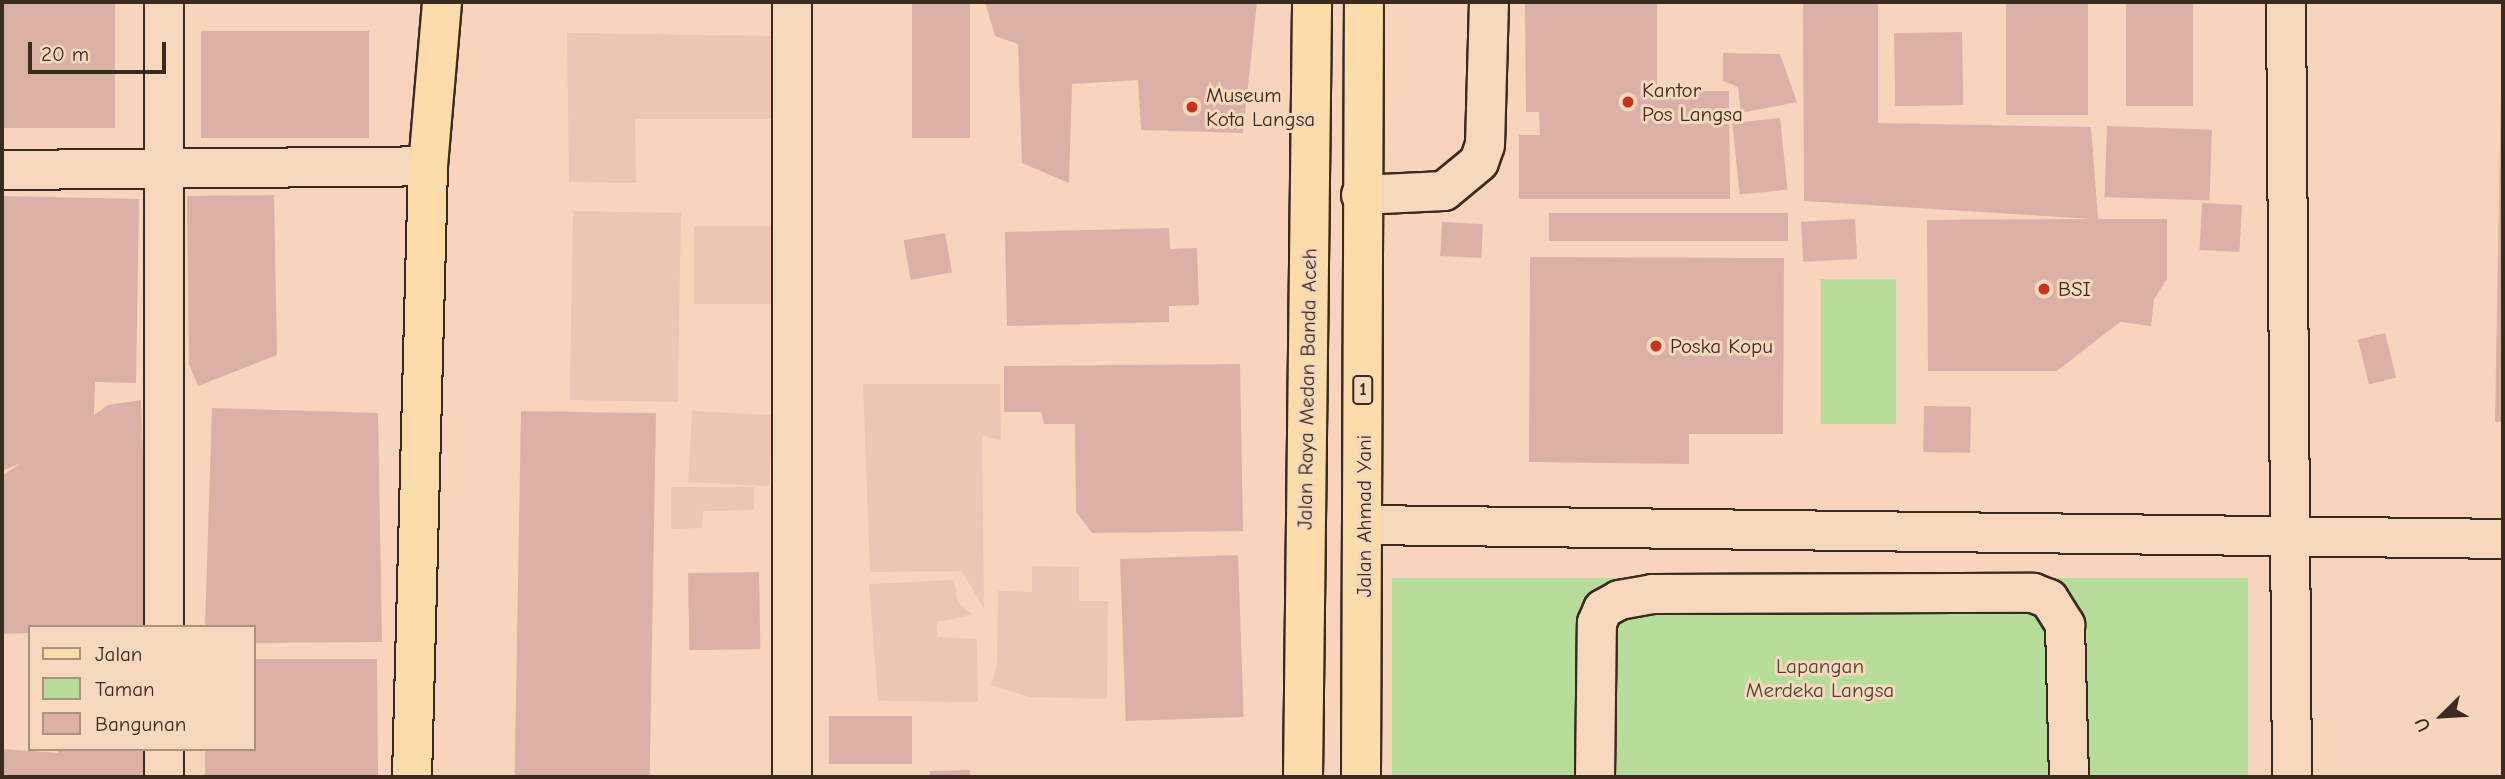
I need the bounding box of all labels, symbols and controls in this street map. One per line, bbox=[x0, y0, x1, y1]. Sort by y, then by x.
scale bar bbox=[32, 28, 170, 72]
text: 20 m bbox=[41, 42, 89, 66]
place label: Kantor Pos Langsa bbox=[1642, 77, 1743, 127]
place label: Museum Kota Langsa bbox=[1206, 82, 1315, 132]
marker: Kantor Pos Langsa bbox=[1620, 94, 1636, 110]
marker: Museum Kota Langsa bbox=[1184, 99, 1200, 115]
street label: Jalan Raya Medan Banda Aceh bbox=[1292, 248, 1322, 530]
place label: BSI bbox=[2058, 276, 2091, 302]
marker: BSI bbox=[2036, 281, 2052, 297]
place label: Poska Kopu bbox=[1670, 333, 1773, 359]
marker: Poska Kopu bbox=[1648, 338, 1664, 354]
road number: 1 bbox=[1351, 374, 1375, 406]
street label: Jalan Ahmad Yani bbox=[1351, 435, 1377, 597]
legend bbox=[28, 625, 256, 751]
text: Jalan bbox=[95, 642, 142, 666]
park label: Lapangan Merdeka Langsa bbox=[1746, 653, 1894, 703]
text: Taman bbox=[95, 677, 155, 701]
north arrow bbox=[2407, 681, 2477, 751]
text: Bangunan bbox=[95, 712, 186, 736]
text: U bbox=[2410, 714, 2435, 735]

